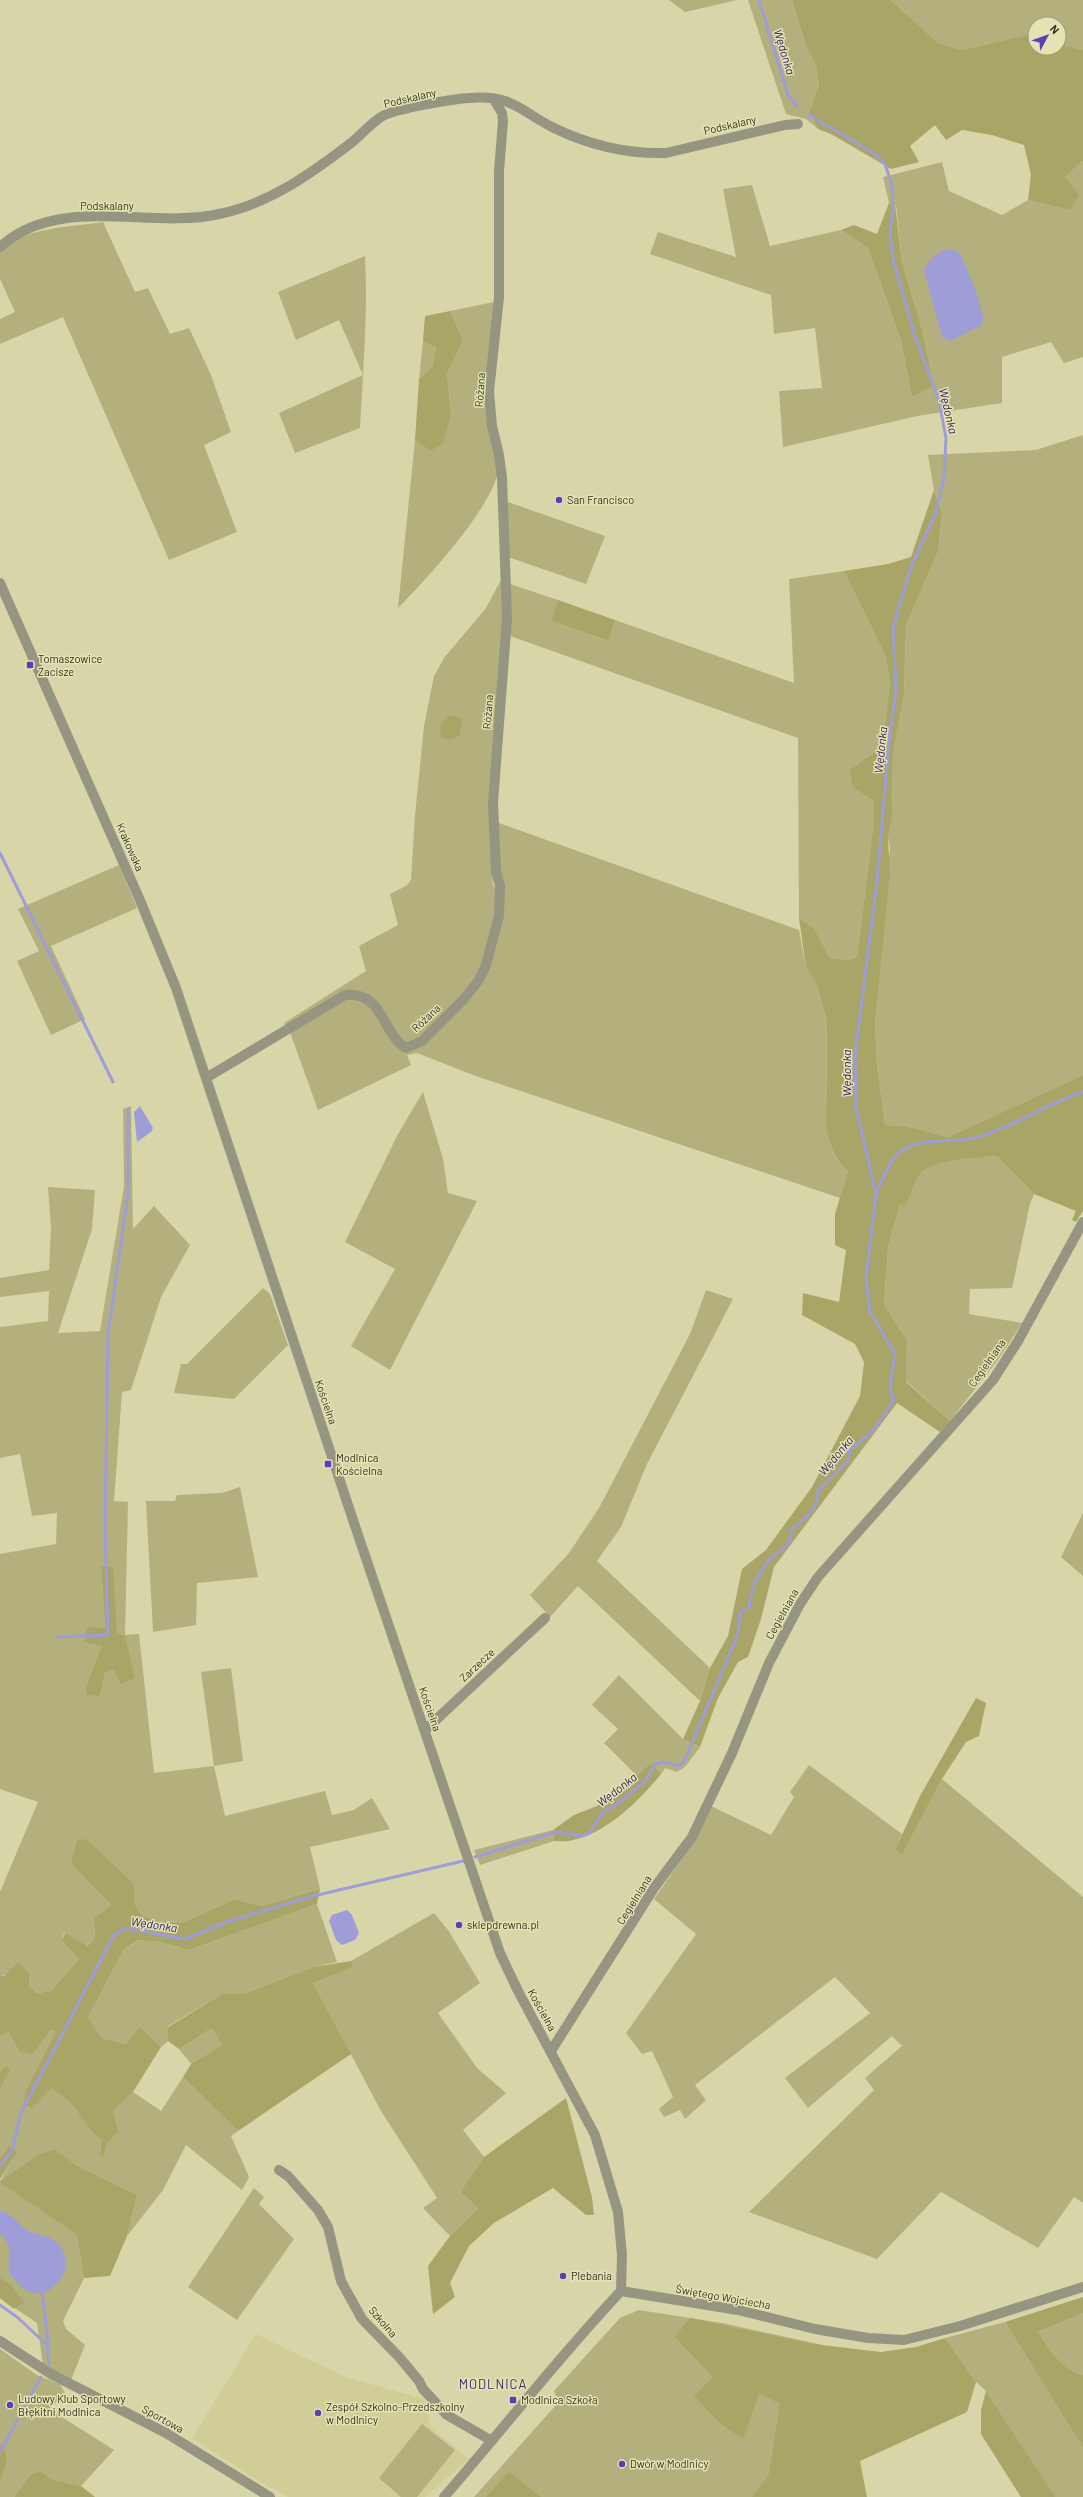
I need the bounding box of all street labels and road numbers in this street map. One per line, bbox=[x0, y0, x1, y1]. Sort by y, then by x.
street label: Podskalany bbox=[382, 85, 438, 110]
street label: Podskalany bbox=[702, 112, 758, 137]
street label: Podskalany bbox=[80, 199, 134, 212]
street label: Różana bbox=[472, 372, 487, 408]
street label: Różana bbox=[480, 694, 495, 730]
street label: Krakowska bbox=[114, 821, 147, 873]
street label: Różana bbox=[409, 1001, 443, 1034]
street label: Cegielniana bbox=[965, 1336, 1008, 1389]
street label: Kościelna bbox=[313, 1378, 340, 1426]
street label: Cegielniana bbox=[762, 1586, 801, 1641]
street label: Zarzecze bbox=[457, 1645, 497, 1684]
street label: Kościelna bbox=[417, 1685, 444, 1733]
street label: Cegielniana bbox=[613, 1873, 654, 1927]
street label: Kościelna bbox=[526, 1986, 559, 2033]
street label: Świętego Wojciecha bbox=[675, 2282, 772, 2311]
street label: Szkolna bbox=[366, 2304, 400, 2340]
street label: Sportowa bbox=[140, 2402, 186, 2435]

